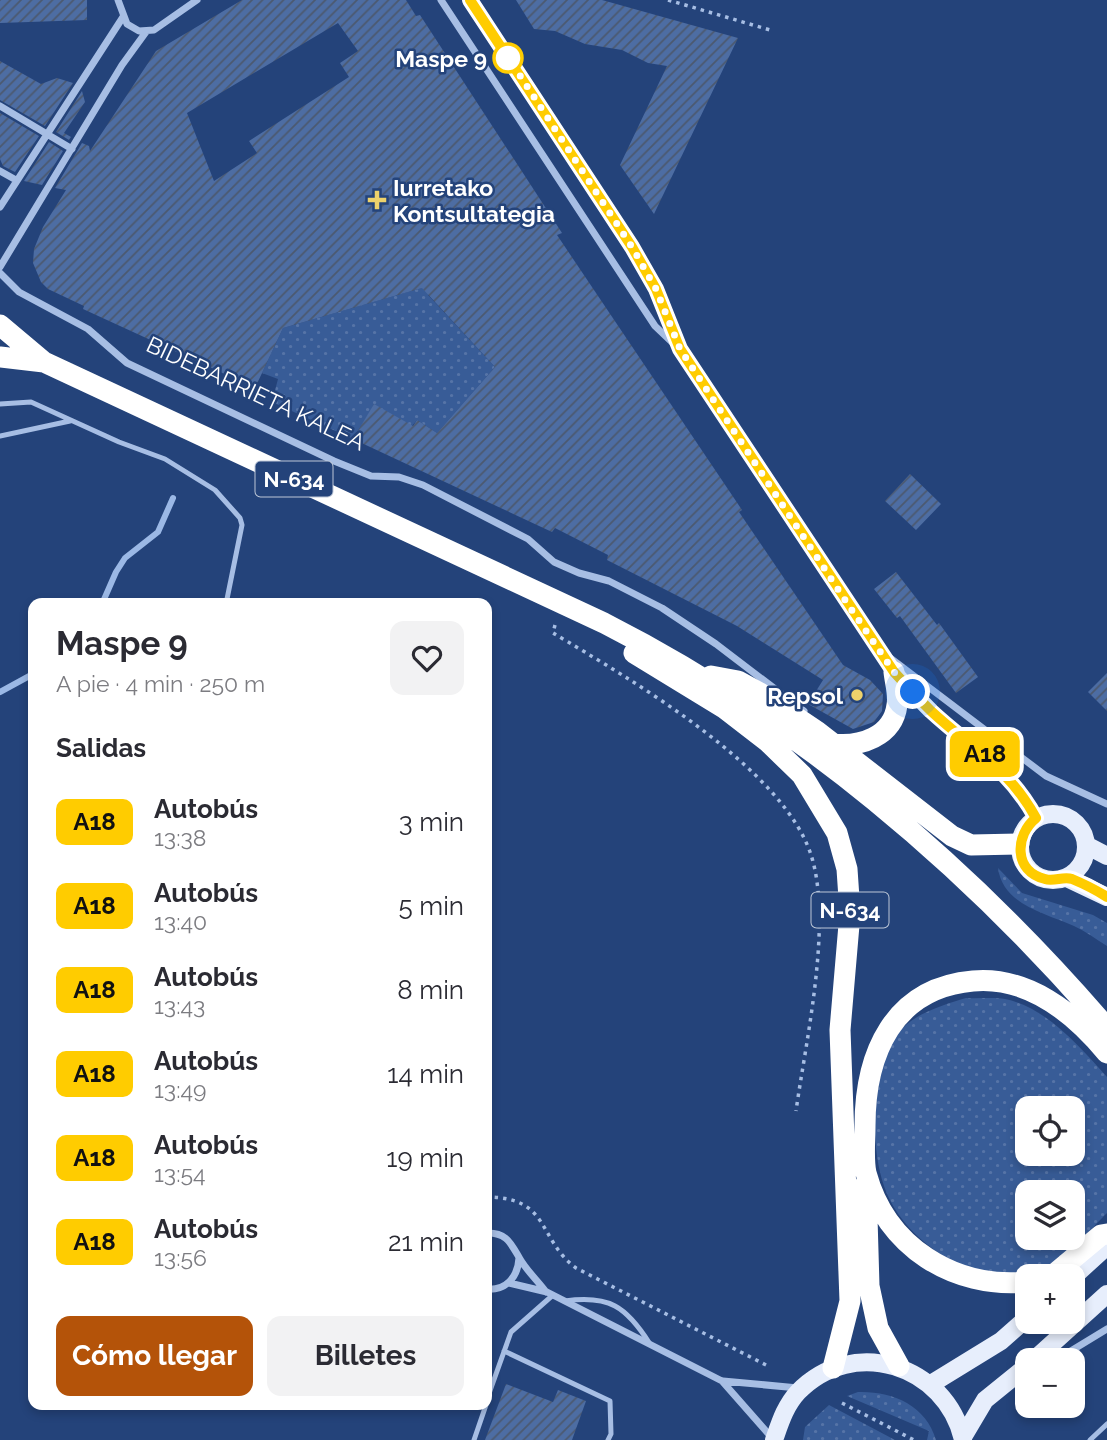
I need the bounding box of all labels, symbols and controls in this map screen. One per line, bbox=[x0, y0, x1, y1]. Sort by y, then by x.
marker: Maspe 9 bbox=[493, 43, 523, 73]
place label: Maspe 9 bbox=[395, 45, 487, 72]
place label: Iurretako Kontsultategia bbox=[393, 174, 555, 227]
marker: Iurretako Kontsultategia bbox=[367, 190, 387, 210]
street label: BIDEBARRIETA KALEA bbox=[142, 330, 370, 456]
road number: N-634 bbox=[256, 462, 332, 496]
button: heart bbox=[390, 621, 464, 695]
text: Maspe 9 bbox=[56, 624, 188, 663]
text: A pie · 4 min · 250 m bbox=[56, 670, 265, 697]
your location bbox=[895, 674, 930, 709]
place label: Repsol bbox=[767, 682, 844, 709]
marker: Repsol bbox=[849, 687, 865, 703]
line badge: A18 bbox=[945, 731, 1025, 777]
text: Salidas bbox=[56, 733, 146, 763]
text: A18 bbox=[964, 739, 1006, 768]
text: Autobús bbox=[154, 794, 258, 824]
text: A18 bbox=[73, 807, 116, 836]
text: 3 min bbox=[399, 807, 464, 837]
text: 13:38 bbox=[154, 824, 206, 851]
text: Autobús bbox=[154, 878, 258, 908]
text: A18 bbox=[73, 891, 116, 920]
text: 5 min bbox=[398, 891, 464, 921]
road number: N-634 bbox=[812, 892, 888, 928]
text: 13:40 bbox=[154, 908, 207, 935]
text: Autobús bbox=[154, 962, 258, 992]
text: A18 bbox=[73, 975, 116, 1004]
text: 8 min bbox=[397, 975, 464, 1005]
text: 13:43 bbox=[154, 992, 205, 1019]
text: Autobús bbox=[154, 1046, 258, 1076]
text: A18 bbox=[73, 1059, 116, 1088]
text: 14 min bbox=[387, 1059, 464, 1089]
text: 13:49 bbox=[154, 1076, 207, 1103]
map controls bbox=[1015, 1096, 1085, 1418]
button: locate bbox=[1015, 1096, 1085, 1166]
text: Autobús bbox=[154, 1130, 258, 1160]
text: A18 bbox=[73, 1143, 116, 1172]
text: 19 min bbox=[386, 1143, 464, 1173]
text: 13:54 bbox=[154, 1160, 206, 1187]
button: layers bbox=[1015, 1180, 1085, 1250]
text: Autobús bbox=[154, 1214, 258, 1244]
text: A18 bbox=[73, 1227, 116, 1256]
text: 21 min bbox=[388, 1227, 464, 1257]
text: 13:56 bbox=[154, 1244, 207, 1271]
button: + bbox=[1015, 1264, 1085, 1334]
button: Cómo llegar bbox=[56, 1316, 253, 1396]
button: Billetes bbox=[267, 1316, 464, 1396]
button: − bbox=[1015, 1348, 1085, 1418]

